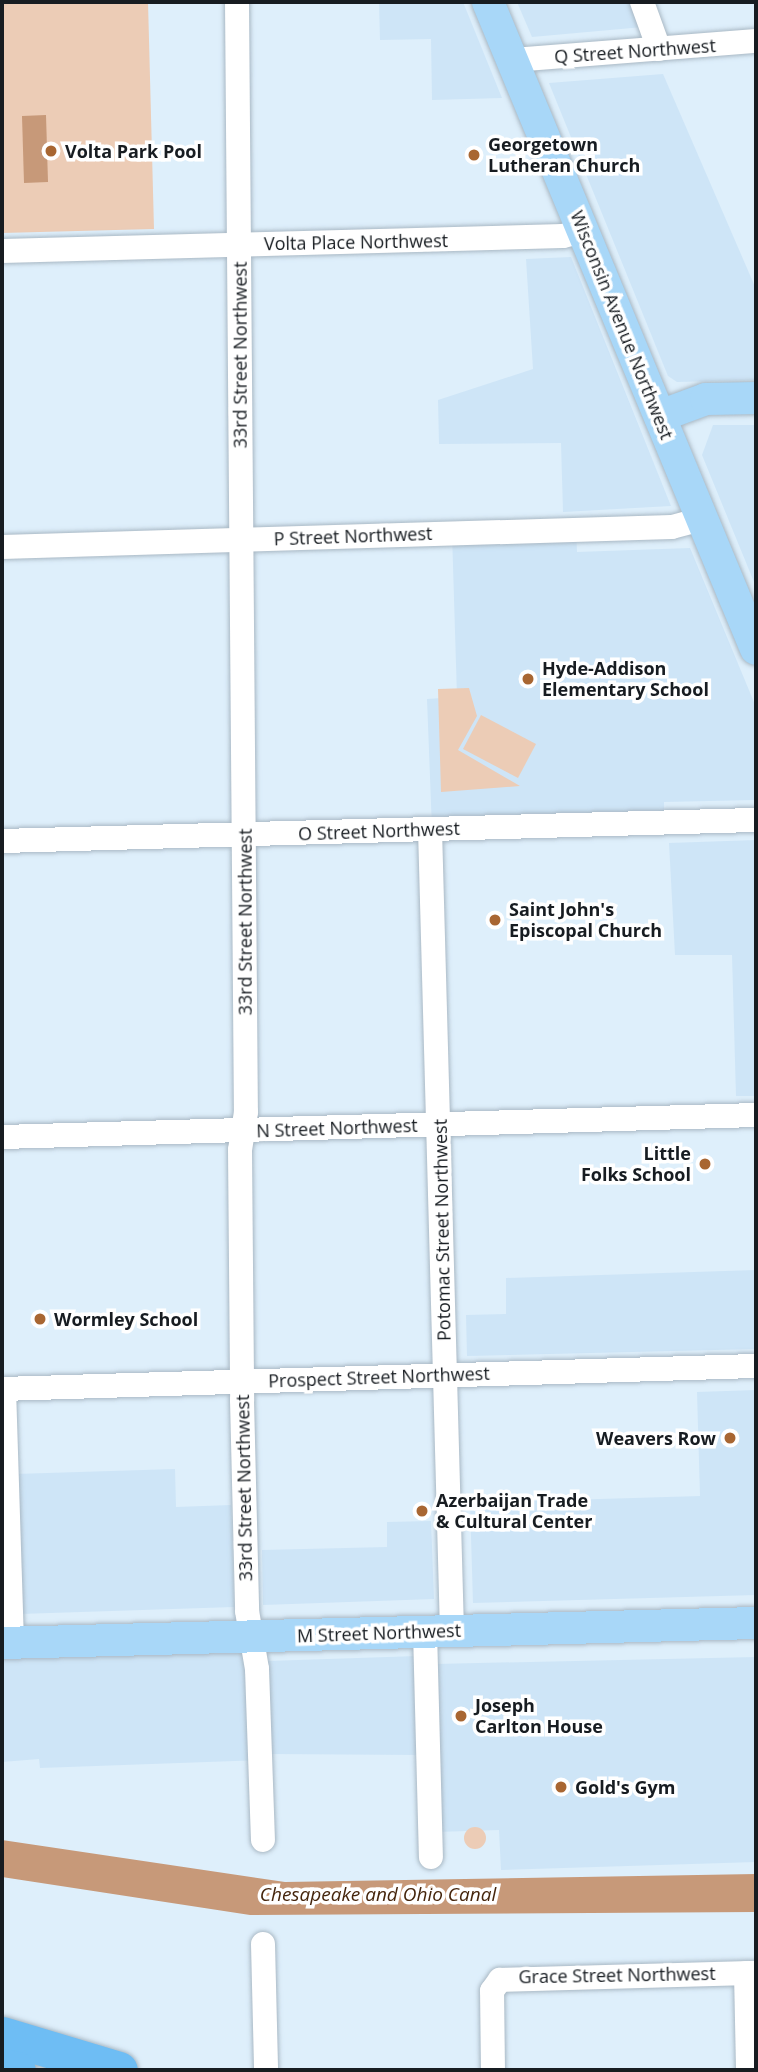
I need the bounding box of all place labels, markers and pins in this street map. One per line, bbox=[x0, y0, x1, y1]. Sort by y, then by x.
place label: Georgetown Lutheran Church bbox=[488, 134, 640, 176]
place label: Volta Park Pool bbox=[65, 140, 202, 162]
marker: Volta Park Pool bbox=[43, 143, 59, 159]
marker: Georgetown Lutheran Church bbox=[466, 147, 482, 163]
place label: Hyde-Addison Elementary School bbox=[542, 658, 709, 700]
marker: Hyde-Addison Elementary School bbox=[520, 671, 536, 687]
place label: Saint John's Episcopal Church bbox=[509, 899, 662, 942]
marker: Saint John's Episcopal Church bbox=[487, 912, 503, 928]
place label: Little Folks School bbox=[581, 1143, 691, 1186]
marker: Little Folks School bbox=[697, 1156, 713, 1172]
place label: Wormley School bbox=[54, 1308, 198, 1330]
marker: Wormley School bbox=[32, 1311, 48, 1327]
place label: Weavers Row bbox=[596, 1427, 716, 1449]
marker: Weavers Row bbox=[722, 1430, 738, 1446]
place label: Azerbaijan Trade & Cultural Center bbox=[436, 1490, 592, 1532]
marker: Azerbaijan Trade & Cultural Center bbox=[414, 1503, 430, 1519]
place label: Joseph Carlton House bbox=[475, 1695, 603, 1738]
marker: Joseph Carlton House bbox=[453, 1708, 469, 1724]
place label: Gold's Gym bbox=[575, 1776, 675, 1798]
marker: Gold's Gym bbox=[553, 1779, 569, 1795]

